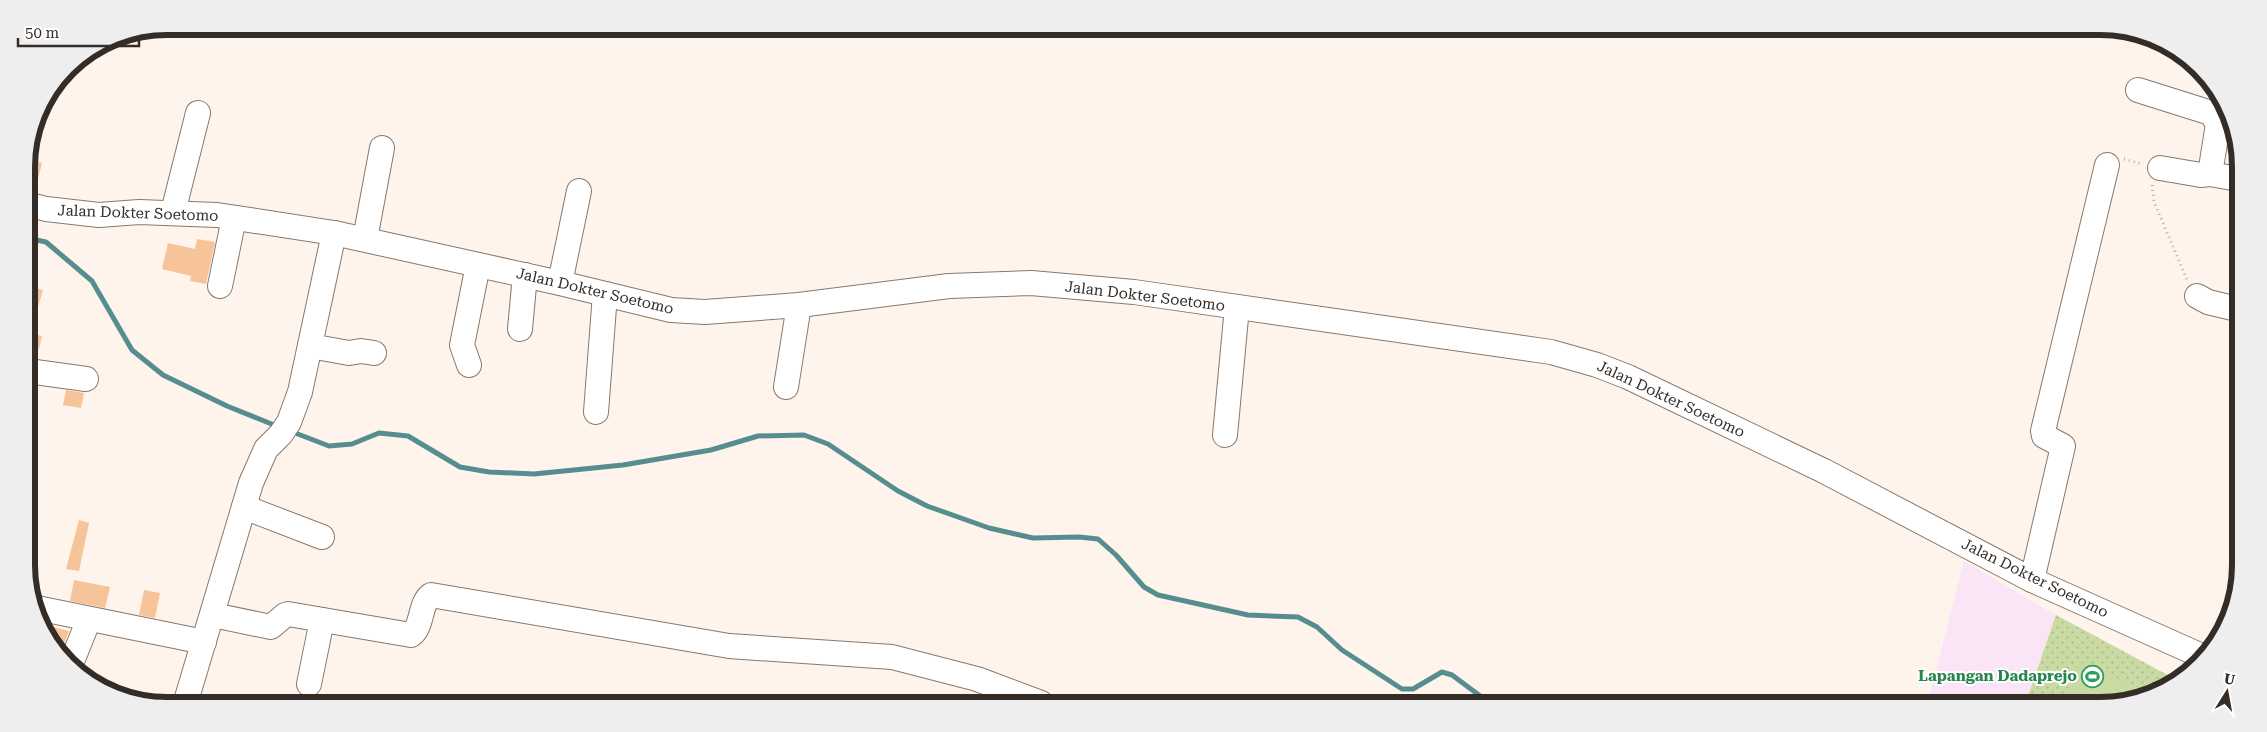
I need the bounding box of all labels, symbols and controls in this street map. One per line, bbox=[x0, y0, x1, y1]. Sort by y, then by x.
scale bar bbox=[18, 15, 139, 47]
text: 50 m bbox=[25, 24, 60, 42]
street label: Jalan Dokter Soetomo bbox=[57, 201, 219, 225]
street label: Jalan Dokter Soetomo bbox=[515, 264, 675, 318]
street label: Jalan Dokter Soetomo bbox=[1064, 277, 1226, 315]
street label: Jalan Dokter Soetomo bbox=[1594, 357, 1748, 441]
street label: Jalan Dokter Soetomo bbox=[1959, 535, 2111, 621]
sports icon: Lapangan Dadaprejo bbox=[2081, 664, 2105, 688]
place label: Lapangan Dadaprejo bbox=[1918, 667, 2077, 685]
north arrow bbox=[2202, 667, 2252, 717]
text: U bbox=[2223, 670, 2237, 688]

